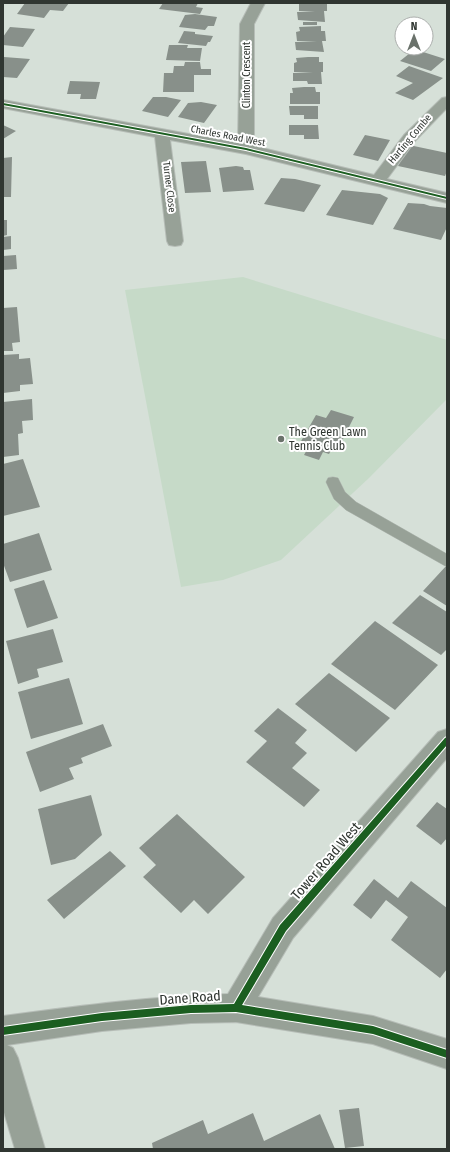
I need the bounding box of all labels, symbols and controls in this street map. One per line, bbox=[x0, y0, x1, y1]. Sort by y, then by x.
north arrow bbox=[394, 16, 434, 56]
text: N bbox=[411, 20, 417, 33]
street label: Clinton Crescent bbox=[241, 41, 253, 108]
street label: Harting Combe bbox=[386, 112, 434, 166]
street label: Charles Road West bbox=[190, 123, 267, 149]
street label: Turner Close bbox=[160, 161, 178, 213]
place label: The Green Lawn Tennis Club bbox=[289, 425, 367, 453]
marker: The Green Lawn Tennis Club bbox=[276, 434, 286, 444]
street label: Tower Road West bbox=[288, 818, 365, 903]
street label: Dane Road bbox=[159, 987, 221, 1009]

